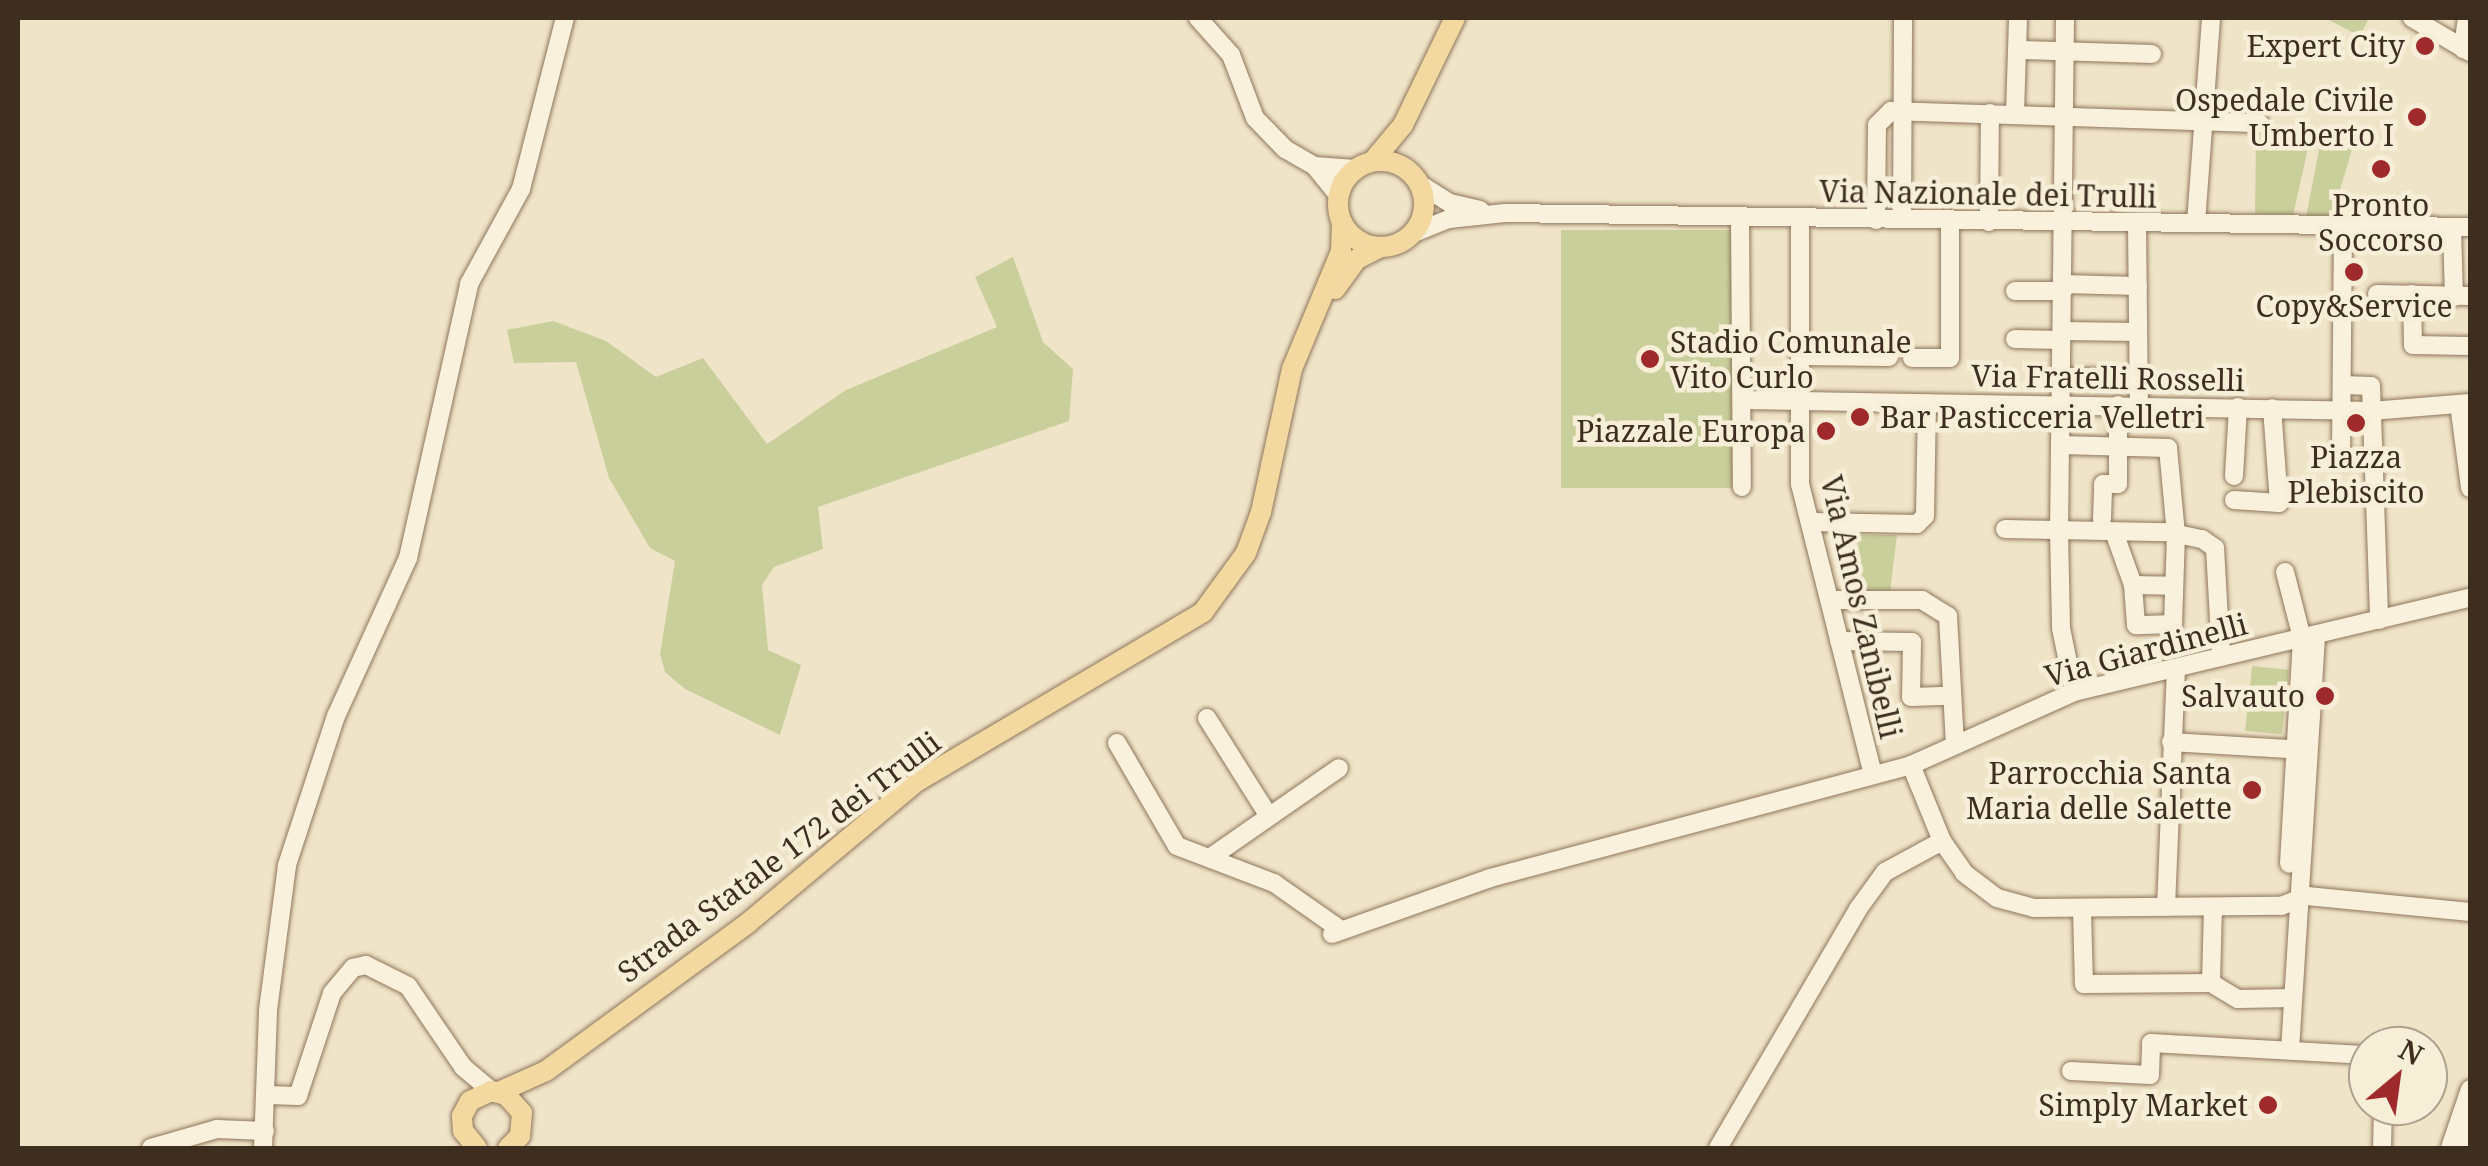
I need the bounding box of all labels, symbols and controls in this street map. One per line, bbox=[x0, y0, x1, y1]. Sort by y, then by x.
place label: Expert City bbox=[2246, 28, 2405, 64]
marker: Expert City bbox=[2414, 35, 2436, 57]
place label: Ospedale Civile Umberto I bbox=[2175, 82, 2394, 152]
marker: Ospedale Civile Umberto I bbox=[2404, 104, 2430, 130]
marker: Pronto Soccorso bbox=[2368, 156, 2394, 182]
street label: Via Nazionale dei Trulli bbox=[1819, 173, 2157, 215]
place label: Pronto Soccorso bbox=[2318, 187, 2444, 258]
marker: Copy&Service bbox=[2343, 261, 2365, 283]
place label: Copy&Service bbox=[2255, 288, 2453, 324]
place label: Stadio Comunale Vito Curlo bbox=[1670, 324, 1912, 394]
marker: Stadio Comunale Vito Curlo bbox=[1639, 348, 1661, 370]
street label: Via Fratelli Rosselli bbox=[1971, 358, 2245, 398]
place label: Bar Pasticceria Velletri bbox=[1880, 399, 2205, 435]
marker: Bar Pasticceria Velletri bbox=[1849, 406, 1871, 428]
marker: Piazza Plebiscito bbox=[2345, 412, 2367, 434]
place label: Piazzale Europa bbox=[1576, 413, 1806, 449]
marker: Piazzale Europa bbox=[1815, 420, 1837, 442]
place label: Piazza Plebiscito bbox=[2287, 439, 2425, 510]
street label: Via Amos Zanibelli bbox=[1813, 472, 1909, 742]
street label: Via Giardinelli bbox=[2041, 606, 2251, 694]
place label: Salvauto bbox=[2181, 678, 2305, 714]
marker: Salvauto bbox=[2314, 685, 2336, 707]
street label: Strada Statale 172 dei Trulli bbox=[611, 724, 947, 990]
place label: Parrocchia Santa Maria delle Salette bbox=[1966, 755, 2232, 826]
marker: Parrocchia Santa Maria delle Salette bbox=[2241, 779, 2263, 801]
north arrow bbox=[2348, 1026, 2448, 1126]
text: N bbox=[2393, 1030, 2430, 1073]
place label: Simply Market bbox=[2039, 1087, 2248, 1123]
marker: Simply Market bbox=[2257, 1094, 2279, 1116]

